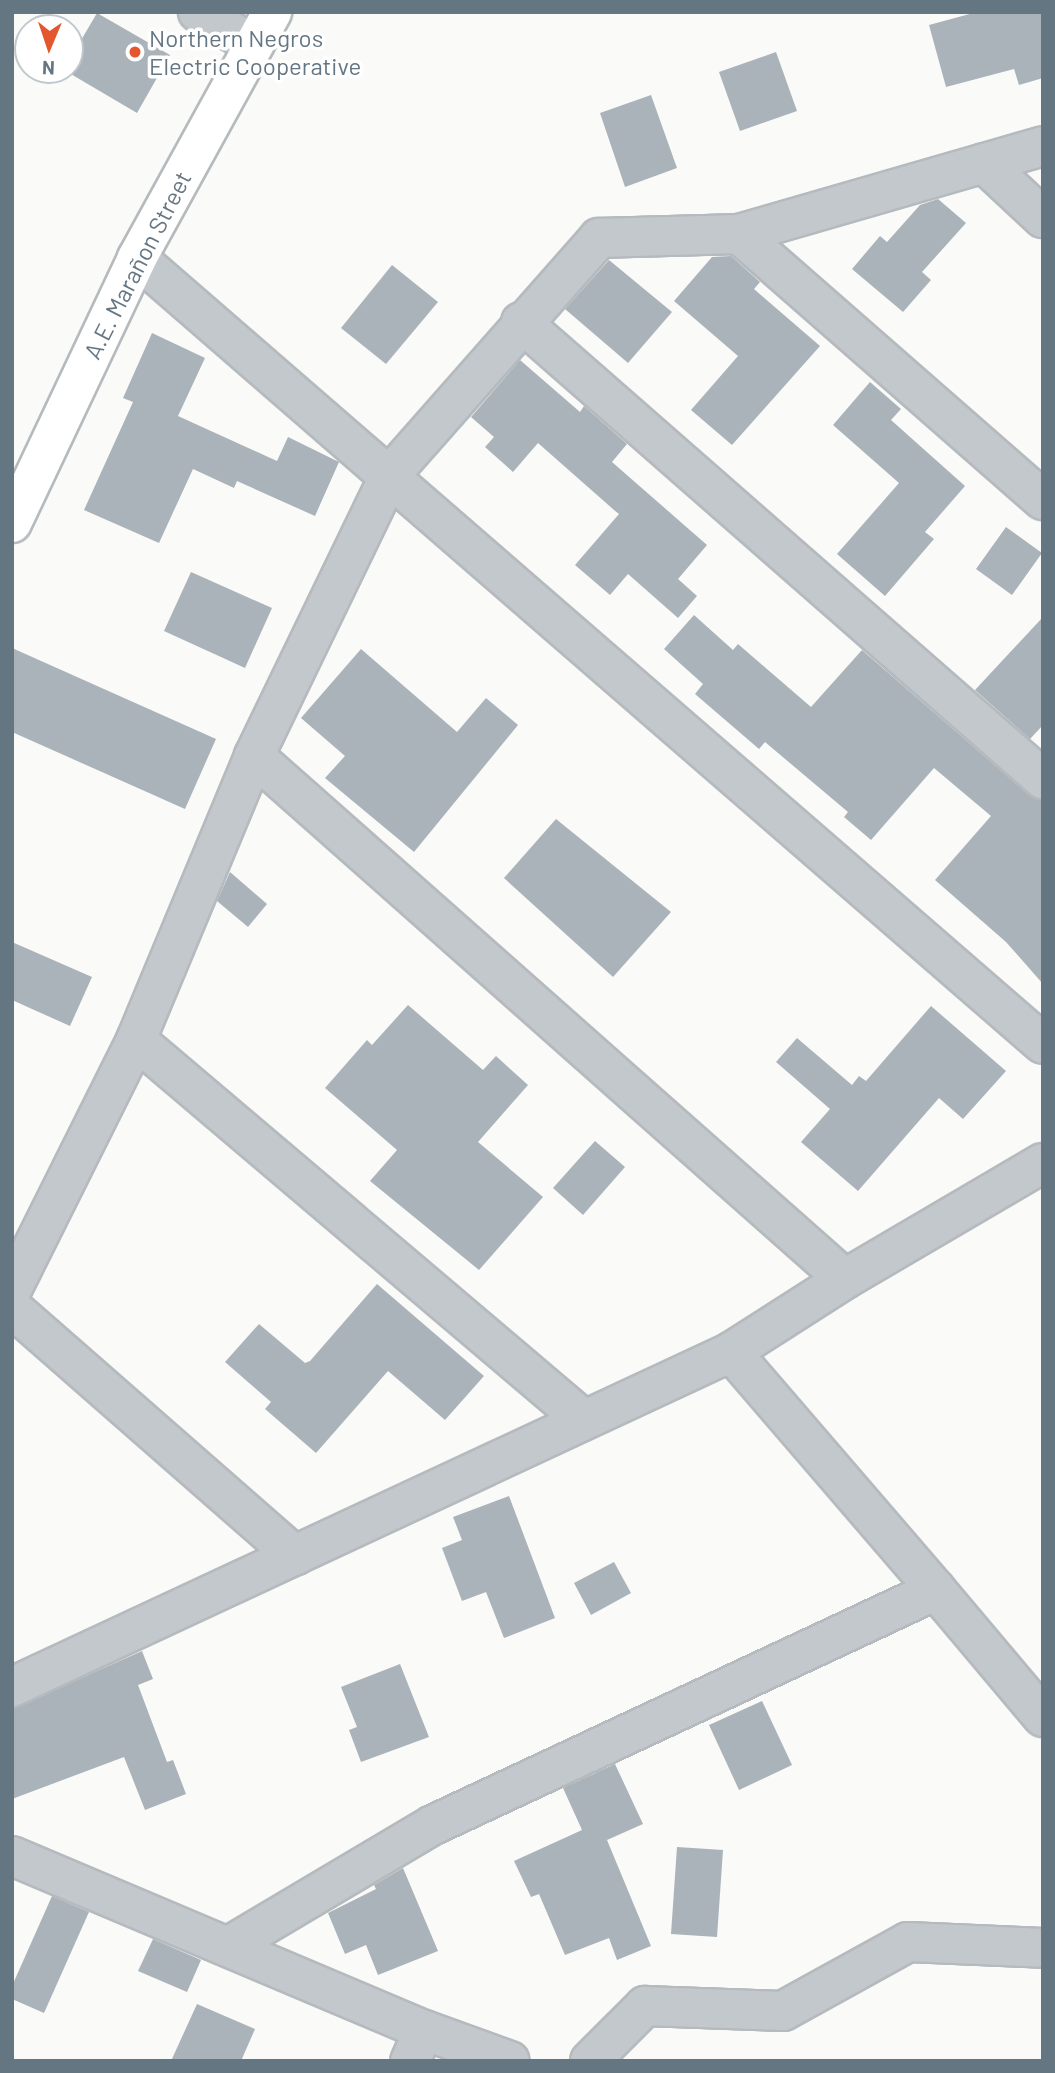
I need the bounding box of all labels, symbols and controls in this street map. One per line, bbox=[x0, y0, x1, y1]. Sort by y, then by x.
north arrow bbox=[14, 14, 84, 84]
place label: Northern Negros Electric Cooperative bbox=[149, 24, 361, 80]
marker: Northern Negros Electric Cooperative bbox=[127, 44, 143, 60]
text: N bbox=[42, 57, 55, 80]
street label: A.E. Marañon Street bbox=[77, 166, 197, 364]

